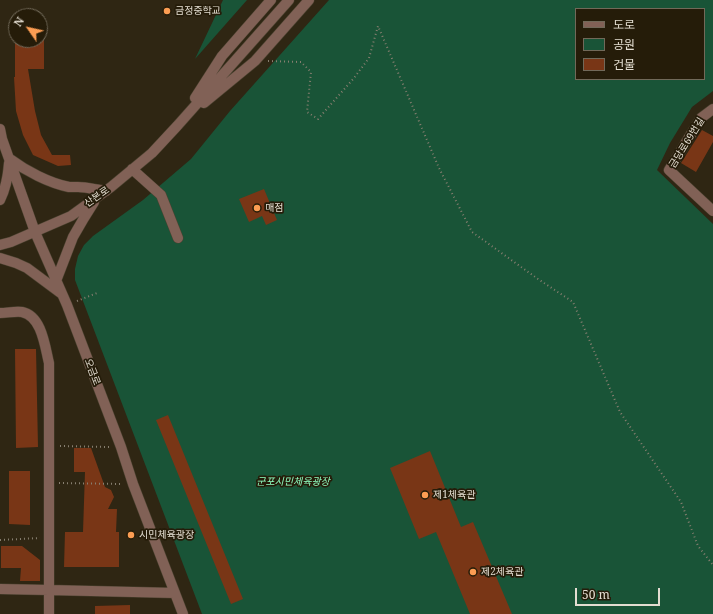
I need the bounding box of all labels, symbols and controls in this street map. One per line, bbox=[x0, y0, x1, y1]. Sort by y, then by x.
place label: 금정중학교 bbox=[175, 5, 221, 17]
marker: 금정중학교 bbox=[162, 6, 172, 16]
north arrow bbox=[8, 8, 48, 48]
legend bbox=[575, 8, 705, 80]
text: N bbox=[10, 14, 27, 29]
text: 도로 bbox=[613, 16, 635, 33]
text: 공원 bbox=[613, 36, 635, 53]
text: 건물 bbox=[613, 56, 635, 73]
street label: 금당로69번길 bbox=[667, 116, 707, 170]
street label: 산본로 bbox=[82, 184, 112, 210]
place label: 매점 bbox=[265, 202, 283, 214]
marker: 매점 bbox=[252, 203, 262, 213]
street label: 오금로 bbox=[81, 357, 103, 387]
park label: 군포시민체육광장 bbox=[256, 476, 330, 488]
place label: 제1체육관 bbox=[433, 489, 475, 501]
marker: 제1체육관 bbox=[420, 490, 430, 500]
place label: 시민체육광장 bbox=[139, 529, 194, 541]
marker: 시민체육광장 bbox=[126, 530, 136, 540]
place label: 제2체육관 bbox=[481, 566, 523, 578]
marker: 제2체육관 bbox=[468, 567, 478, 577]
scale bar bbox=[577, 580, 662, 606]
text: 50 m bbox=[582, 586, 610, 603]

